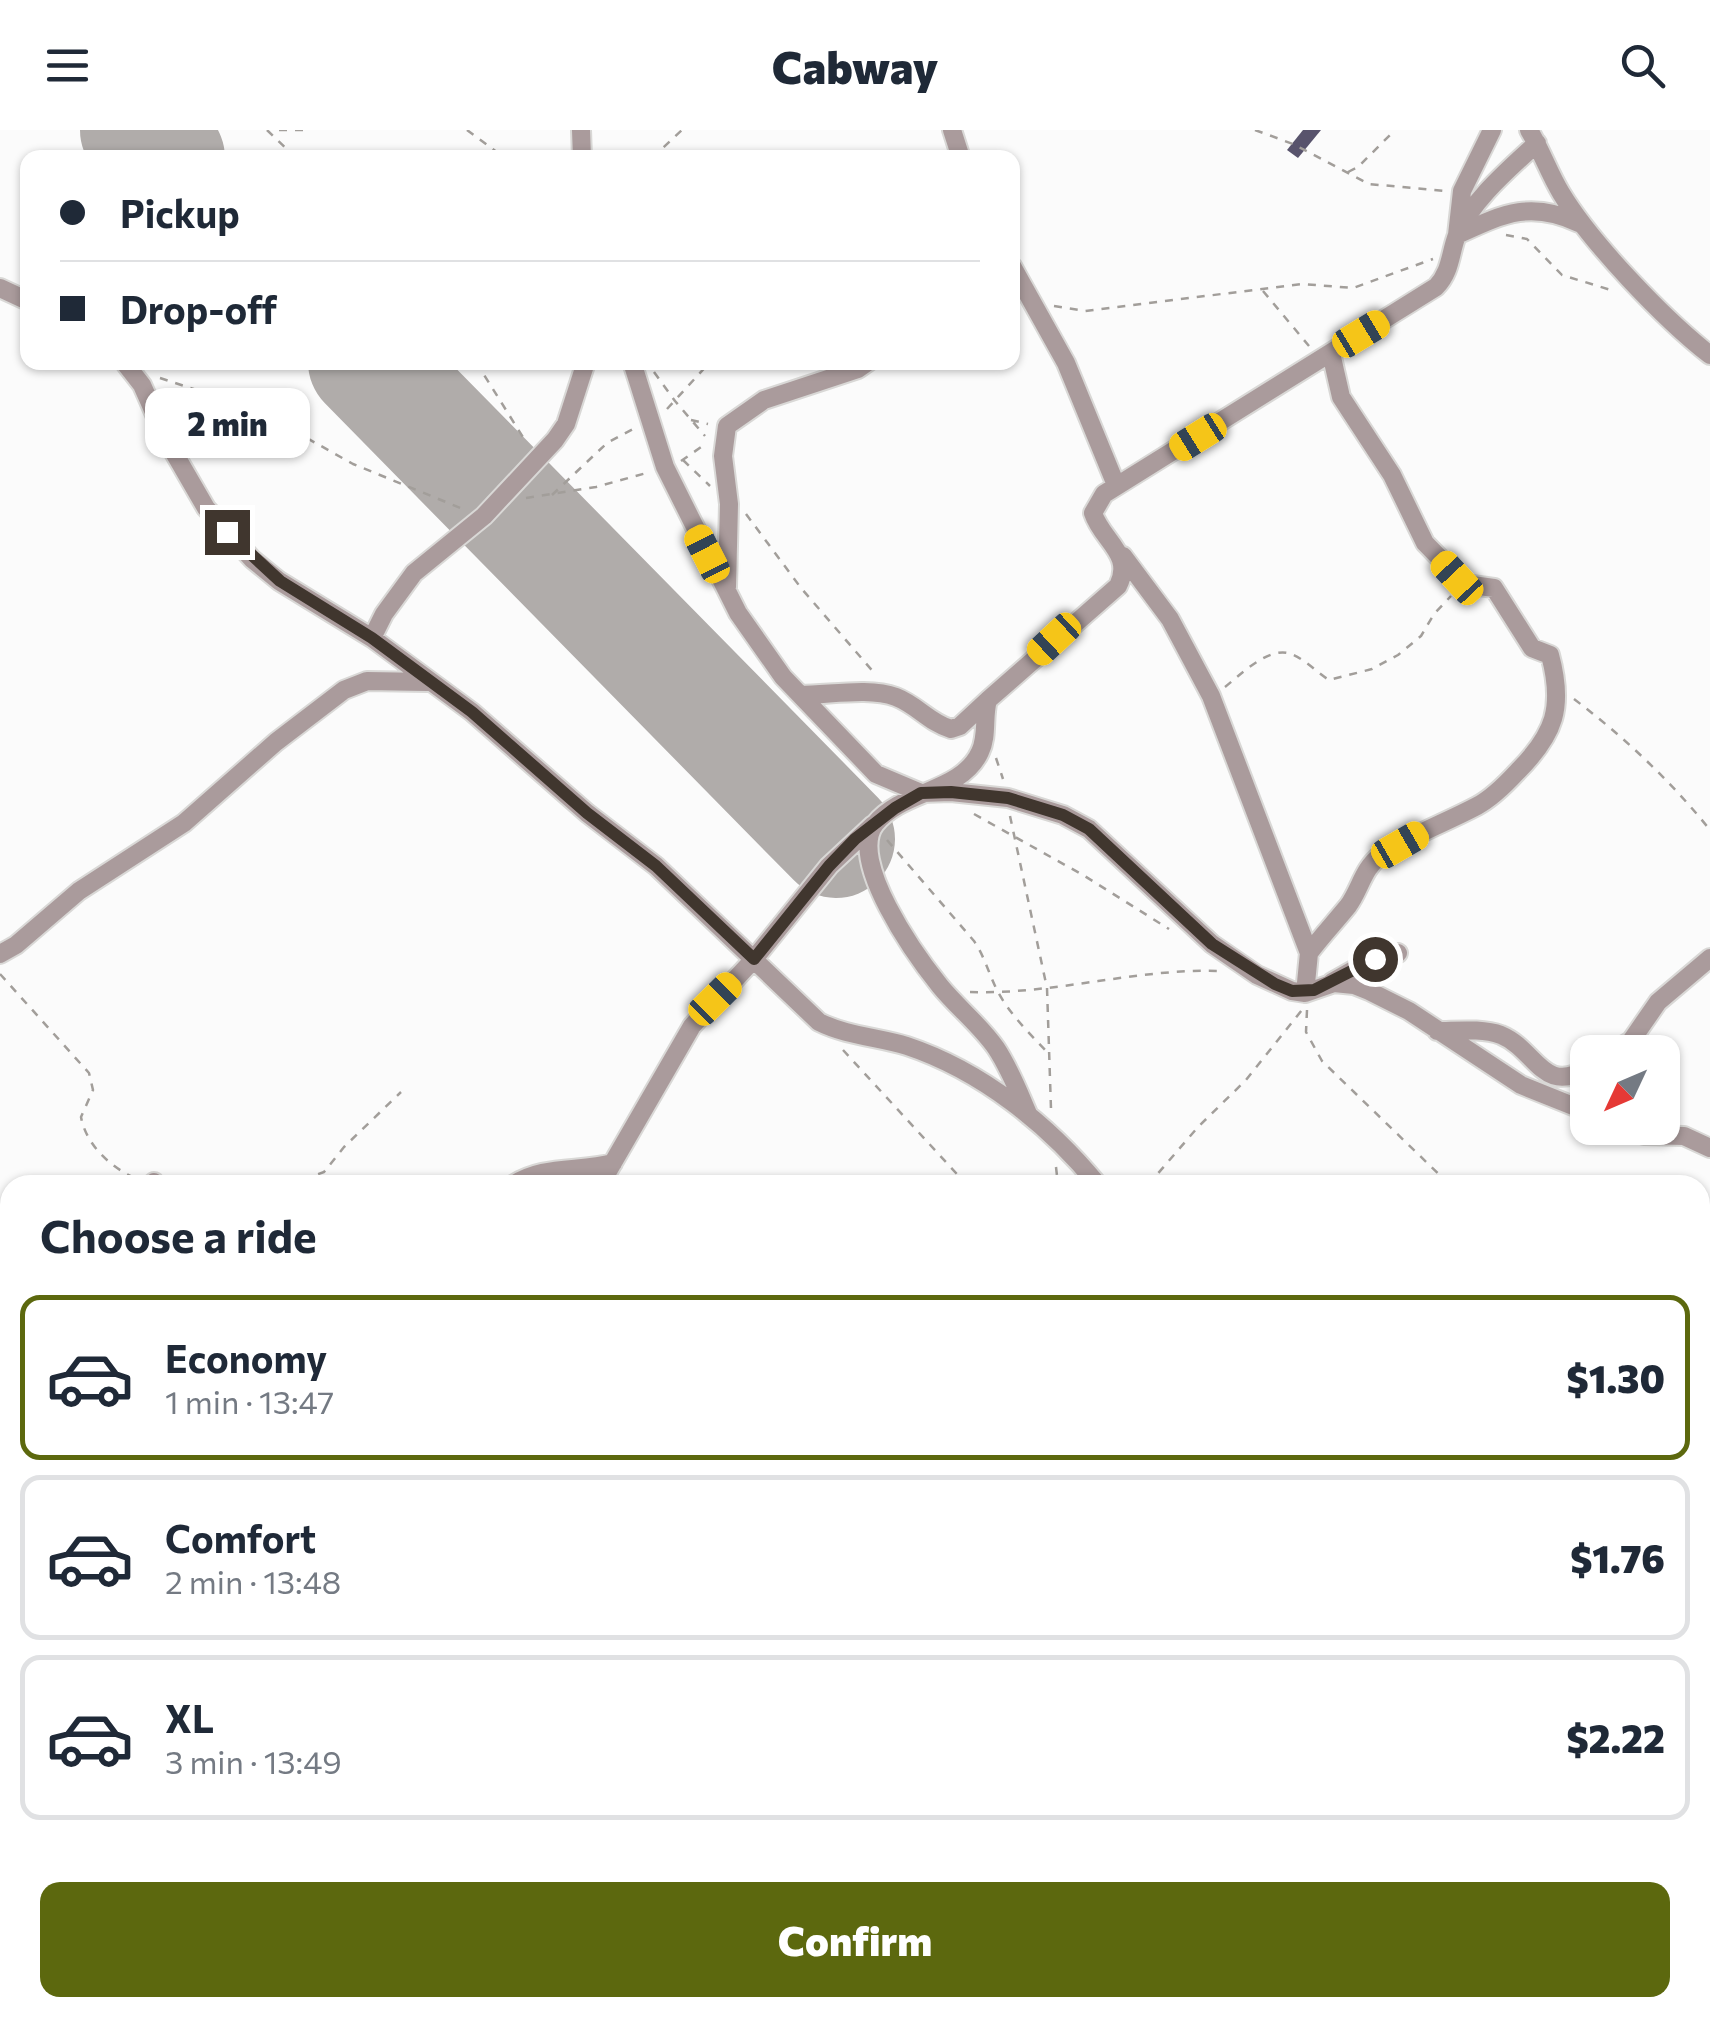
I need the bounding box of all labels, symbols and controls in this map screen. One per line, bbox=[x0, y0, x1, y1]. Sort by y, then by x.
icon: menu bbox=[40, 38, 95, 93]
text: Cabway bbox=[772, 38, 938, 93]
icon: search bbox=[1615, 38, 1670, 93]
text: Pickup bbox=[120, 189, 240, 236]
text: Drop-off bbox=[120, 285, 277, 332]
car bbox=[1328, 306, 1394, 362]
callout: 2 min bbox=[144, 387, 310, 457]
text: 2 min bbox=[187, 403, 268, 443]
car bbox=[1165, 408, 1231, 466]
route end bbox=[205, 510, 250, 555]
car bbox=[680, 520, 734, 588]
car bbox=[1426, 546, 1488, 610]
car bbox=[1022, 608, 1086, 670]
car bbox=[1367, 817, 1433, 873]
route start bbox=[1353, 937, 1398, 982]
car bbox=[683, 967, 747, 1031]
north arrow bbox=[1570, 1035, 1680, 1145]
map controls bbox=[1570, 1035, 1680, 1145]
text: Choose a ride bbox=[40, 1207, 317, 1262]
icon: car bbox=[45, 1333, 135, 1423]
text: Economy bbox=[165, 1334, 327, 1381]
text: $1.30 bbox=[1567, 1354, 1665, 1401]
text: 1 min · 13:47 bbox=[165, 1381, 334, 1421]
icon: car bbox=[45, 1513, 135, 1603]
text: Comfort bbox=[165, 1514, 316, 1561]
text: $1.76 bbox=[1570, 1534, 1665, 1581]
text: 2 min · 13:48 bbox=[165, 1561, 341, 1601]
icon: car bbox=[45, 1693, 135, 1783]
text: XL bbox=[165, 1694, 214, 1741]
text: $2.22 bbox=[1566, 1714, 1665, 1761]
text: 3 min · 13:49 bbox=[165, 1741, 342, 1781]
button: Confirm bbox=[40, 1882, 1670, 1997]

